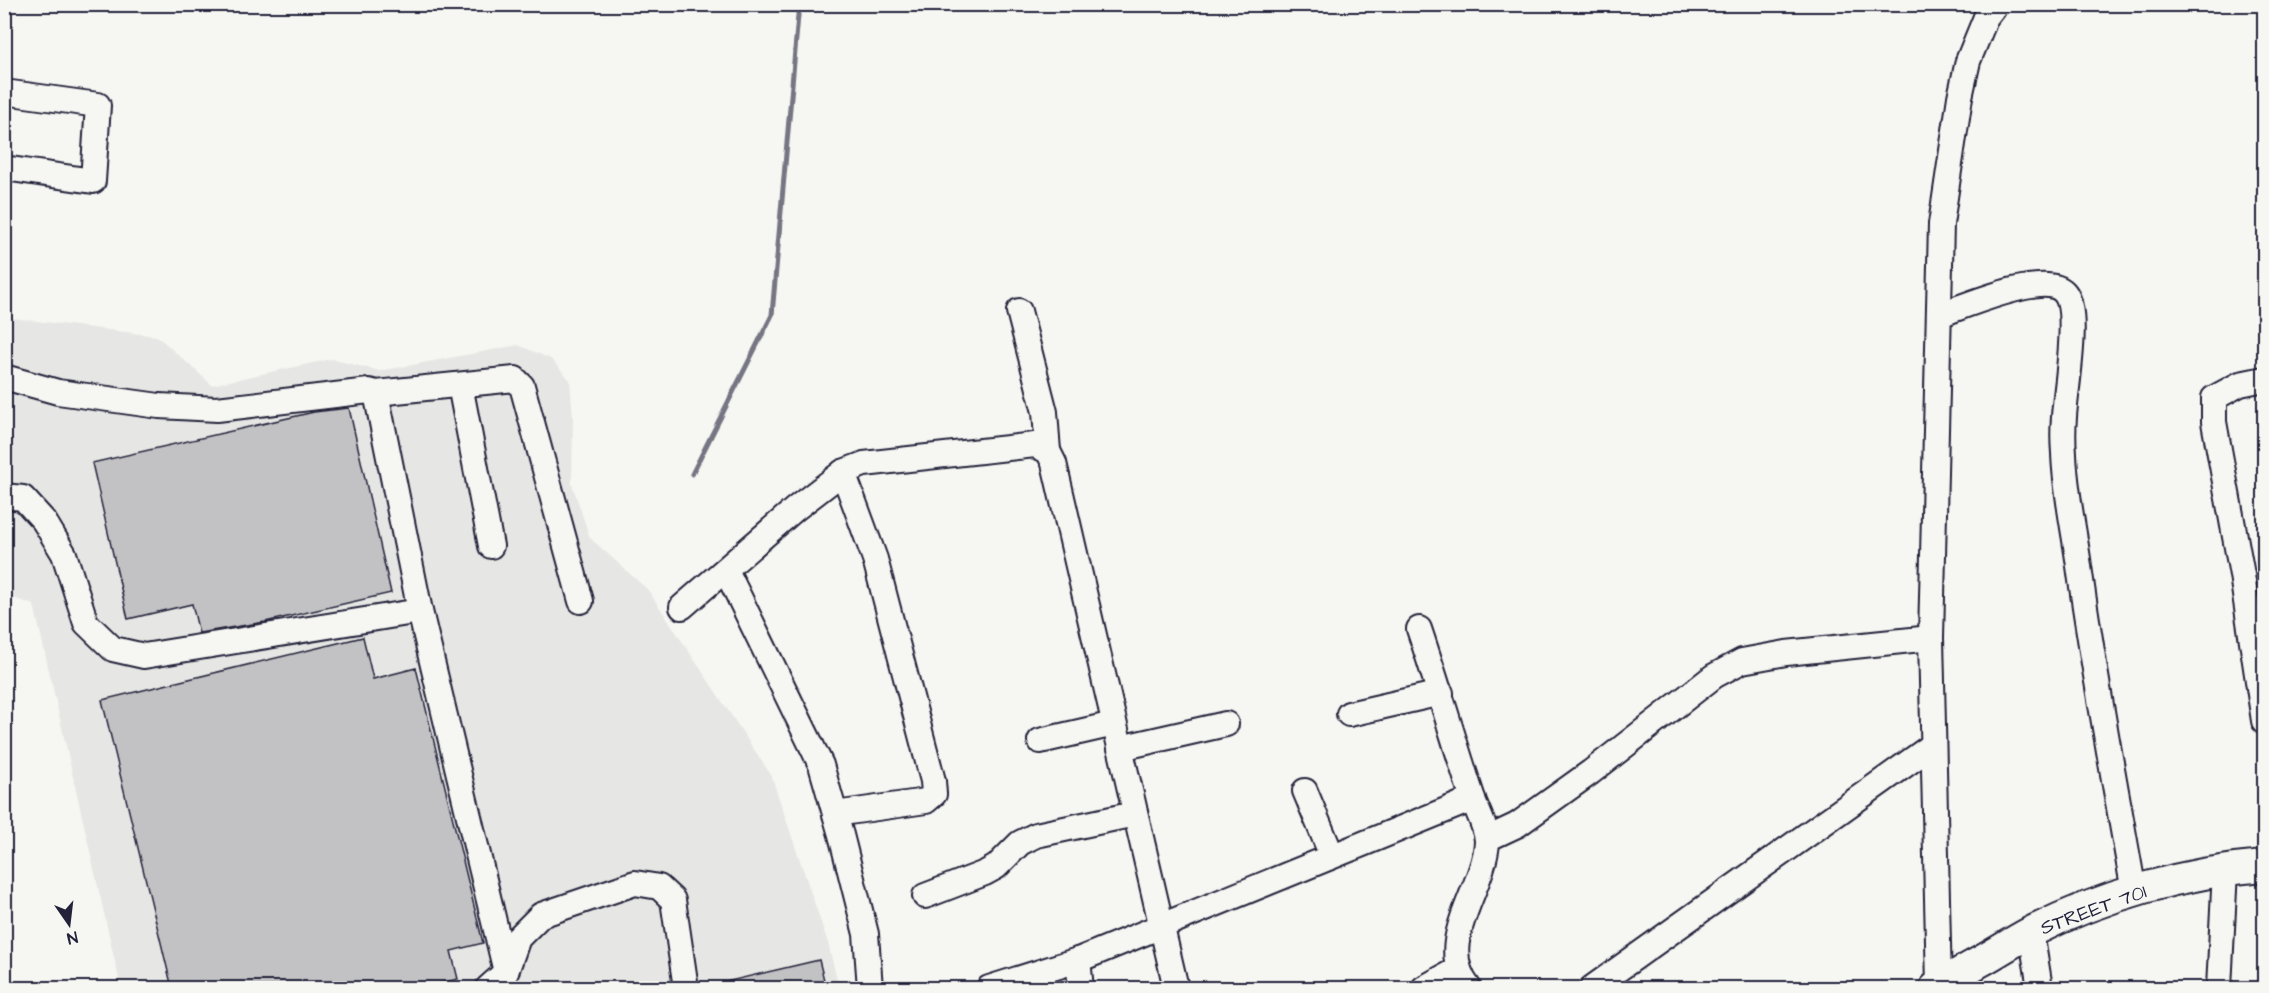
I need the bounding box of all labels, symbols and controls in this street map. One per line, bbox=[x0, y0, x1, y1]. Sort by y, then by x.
street label: STREET 701 bbox=[2036, 878, 2151, 942]
north arrow bbox=[39, 894, 99, 954]
text: N bbox=[65, 926, 80, 949]

